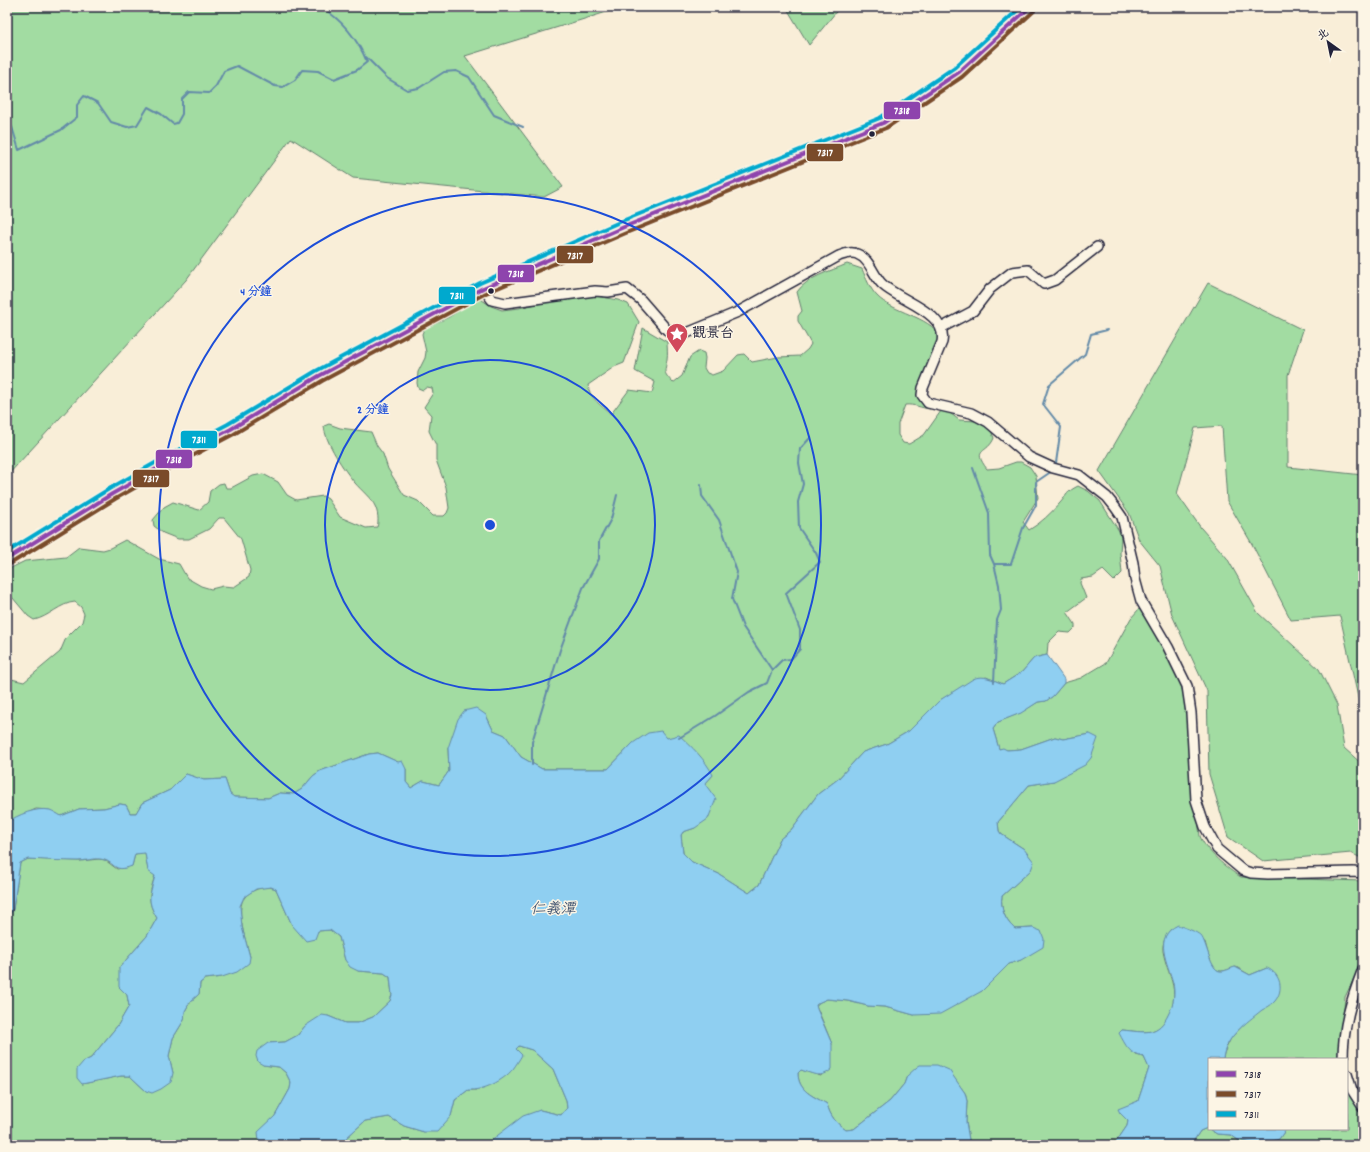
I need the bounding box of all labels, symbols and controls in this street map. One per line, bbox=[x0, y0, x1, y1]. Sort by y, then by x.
north arrow bbox=[1308, 22, 1348, 62]
text: 北 bbox=[1315, 26, 1333, 45]
line badge: 7318 bbox=[883, 101, 921, 120]
text: 7318 bbox=[894, 104, 911, 120]
unlabelled marker bbox=[867, 129, 877, 139]
line badge: 7317 bbox=[806, 143, 844, 162]
text: 7317 bbox=[817, 146, 834, 162]
line badge: 7317 bbox=[556, 245, 594, 264]
text: 7317 bbox=[567, 249, 584, 265]
line badge: 7318 bbox=[497, 264, 535, 283]
text: 7318 bbox=[508, 267, 525, 283]
text: 4 分鐘 bbox=[240, 284, 272, 301]
line badge: 7311 bbox=[438, 286, 476, 305]
unlabelled marker bbox=[486, 286, 496, 296]
text: 7311 bbox=[450, 289, 464, 305]
place icon: 觀景台 bbox=[664, 321, 690, 354]
place label: 觀景台 bbox=[692, 324, 734, 344]
text: 2 分鐘 bbox=[357, 402, 389, 419]
line badge: 7311 bbox=[180, 430, 218, 449]
text: 7311 bbox=[192, 433, 206, 449]
line badge: 7318 bbox=[155, 449, 193, 469]
text: 7318 bbox=[166, 453, 183, 469]
line badge: 7317 bbox=[132, 469, 170, 488]
text: 7317 bbox=[143, 472, 160, 488]
centre of rings bbox=[483, 518, 497, 532]
water label: 仁義潭 bbox=[530, 899, 577, 921]
legend bbox=[1208, 1058, 1348, 1130]
text: 7318 bbox=[1244, 1067, 1262, 1084]
text: 7317 bbox=[1244, 1087, 1262, 1104]
text: 7311 bbox=[1244, 1107, 1259, 1124]

